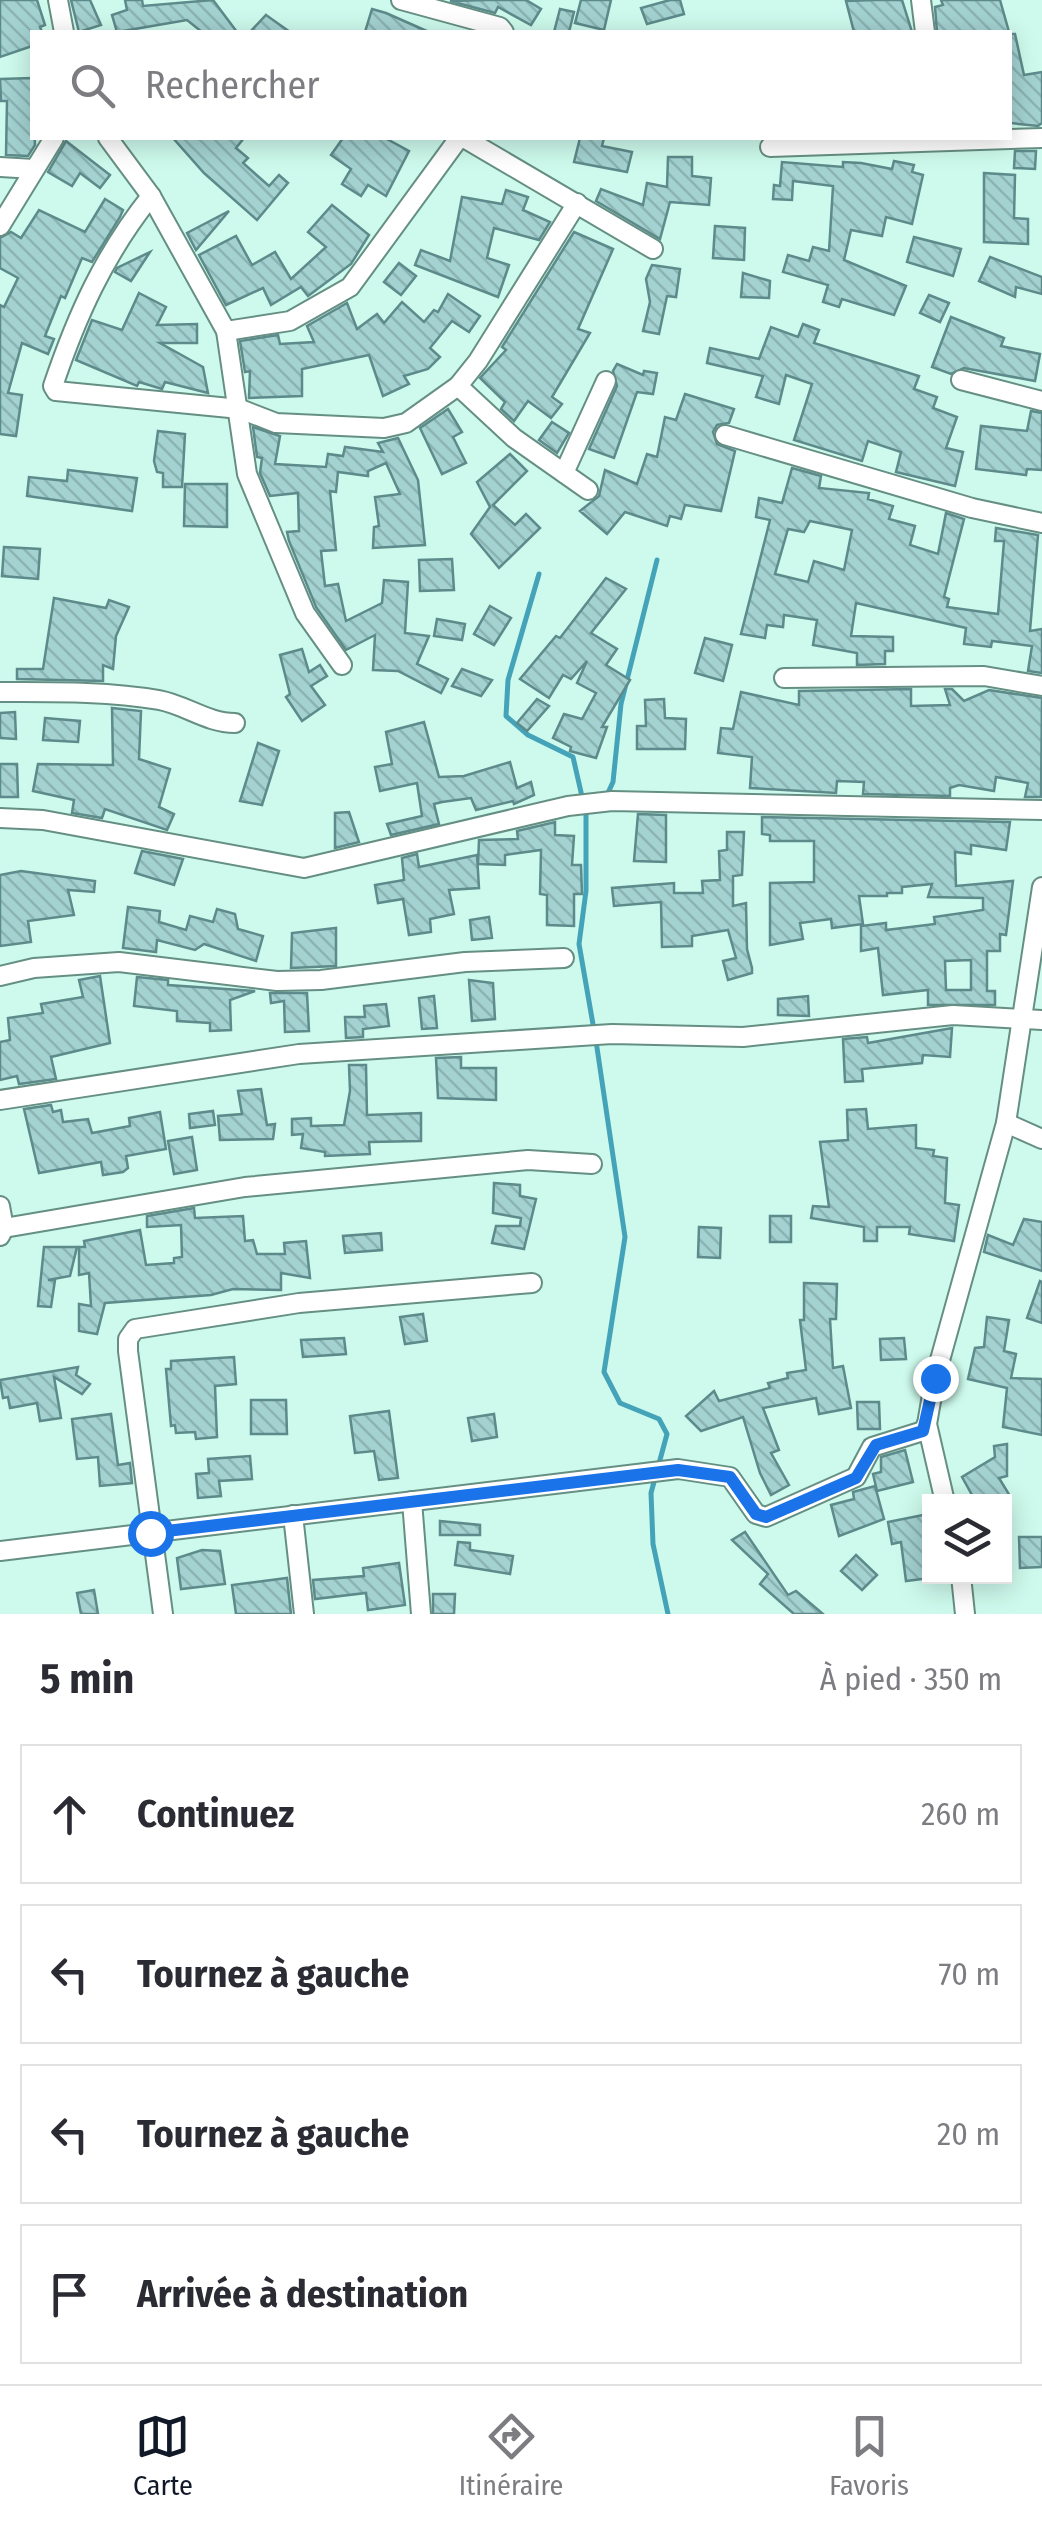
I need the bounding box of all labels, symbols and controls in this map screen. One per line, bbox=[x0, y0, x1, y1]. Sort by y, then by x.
search box bbox=[30, 30, 1012, 140]
icon: search bbox=[65, 58, 120, 113]
text: Rechercher bbox=[145, 62, 320, 108]
route end bbox=[913, 1356, 959, 1402]
map controls bbox=[922, 1494, 1012, 1584]
button: layers bbox=[922, 1494, 1012, 1584]
route start bbox=[128, 1511, 174, 1557]
text: 5 min bbox=[40, 1654, 134, 1704]
text: À pied · 350 m bbox=[820, 1660, 1002, 1698]
icon: ahead bbox=[42, 1787, 97, 1842]
text: Continuez bbox=[137, 1791, 294, 1837]
text: 260 m bbox=[921, 1795, 1000, 1833]
icon: left bbox=[42, 1947, 97, 2002]
text: Tournez à gauche bbox=[137, 1951, 409, 1997]
text: 70 m bbox=[939, 1955, 1000, 1993]
icon: left bbox=[42, 2107, 97, 2162]
text: Tournez à gauche bbox=[137, 2111, 409, 2157]
text: 20 m bbox=[937, 2115, 1000, 2153]
icon: arrive bbox=[42, 2267, 97, 2322]
text: Arrivée à destination bbox=[137, 2271, 468, 2317]
tab: Carte bbox=[133, 2409, 193, 2502]
tab: Itinéraire bbox=[459, 2409, 563, 2502]
tab: Favoris bbox=[829, 2409, 909, 2502]

